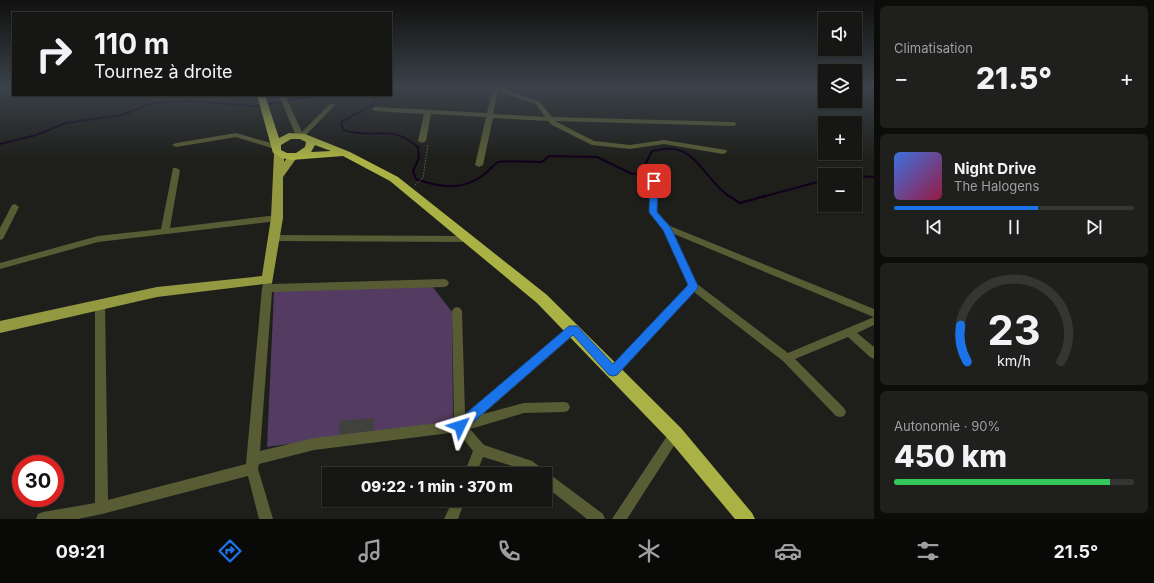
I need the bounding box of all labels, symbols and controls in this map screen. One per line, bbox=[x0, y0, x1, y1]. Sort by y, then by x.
map controls bbox=[818, 12, 862, 212]
button: sound bbox=[818, 12, 862, 56]
text: 110 m bbox=[94, 27, 169, 61]
icon: right bbox=[28, 28, 80, 80]
text: Climatisation bbox=[894, 40, 973, 56]
text: 21.5° bbox=[976, 60, 1052, 96]
text: Tournez à droite bbox=[94, 61, 233, 82]
button: layers bbox=[818, 64, 862, 108]
text: − bbox=[894, 65, 909, 91]
text: + bbox=[1119, 65, 1134, 91]
button: + bbox=[818, 116, 862, 160]
text: Night Drive bbox=[954, 159, 1036, 178]
pin bbox=[637, 164, 671, 198]
button: − bbox=[818, 168, 862, 212]
icon: arrive bbox=[643, 170, 665, 192]
text: The Halogens bbox=[954, 178, 1039, 194]
icon: previous bbox=[923, 216, 945, 238]
icon: pause bbox=[1003, 216, 1025, 238]
icon: next bbox=[1083, 216, 1105, 238]
text: 23 bbox=[987, 304, 1041, 354]
text: km/h bbox=[997, 351, 1031, 368]
position arrow bbox=[439, 405, 481, 447]
text: Autonomie · 90% bbox=[894, 418, 1000, 434]
text: 450 km bbox=[894, 438, 1007, 474]
speed limit sign: 30 bbox=[12, 455, 64, 507]
text: 09:22 · 1 min · 370 m bbox=[361, 477, 513, 496]
icon: directions bbox=[216, 537, 244, 565]
icon: music bbox=[356, 537, 384, 565]
icon: phone bbox=[495, 537, 523, 565]
icon: climate bbox=[635, 537, 663, 565]
icon: car bbox=[774, 537, 802, 565]
icon: filters bbox=[914, 537, 942, 565]
text: 09:21 bbox=[56, 541, 105, 562]
text: 21.5° bbox=[1054, 541, 1098, 562]

